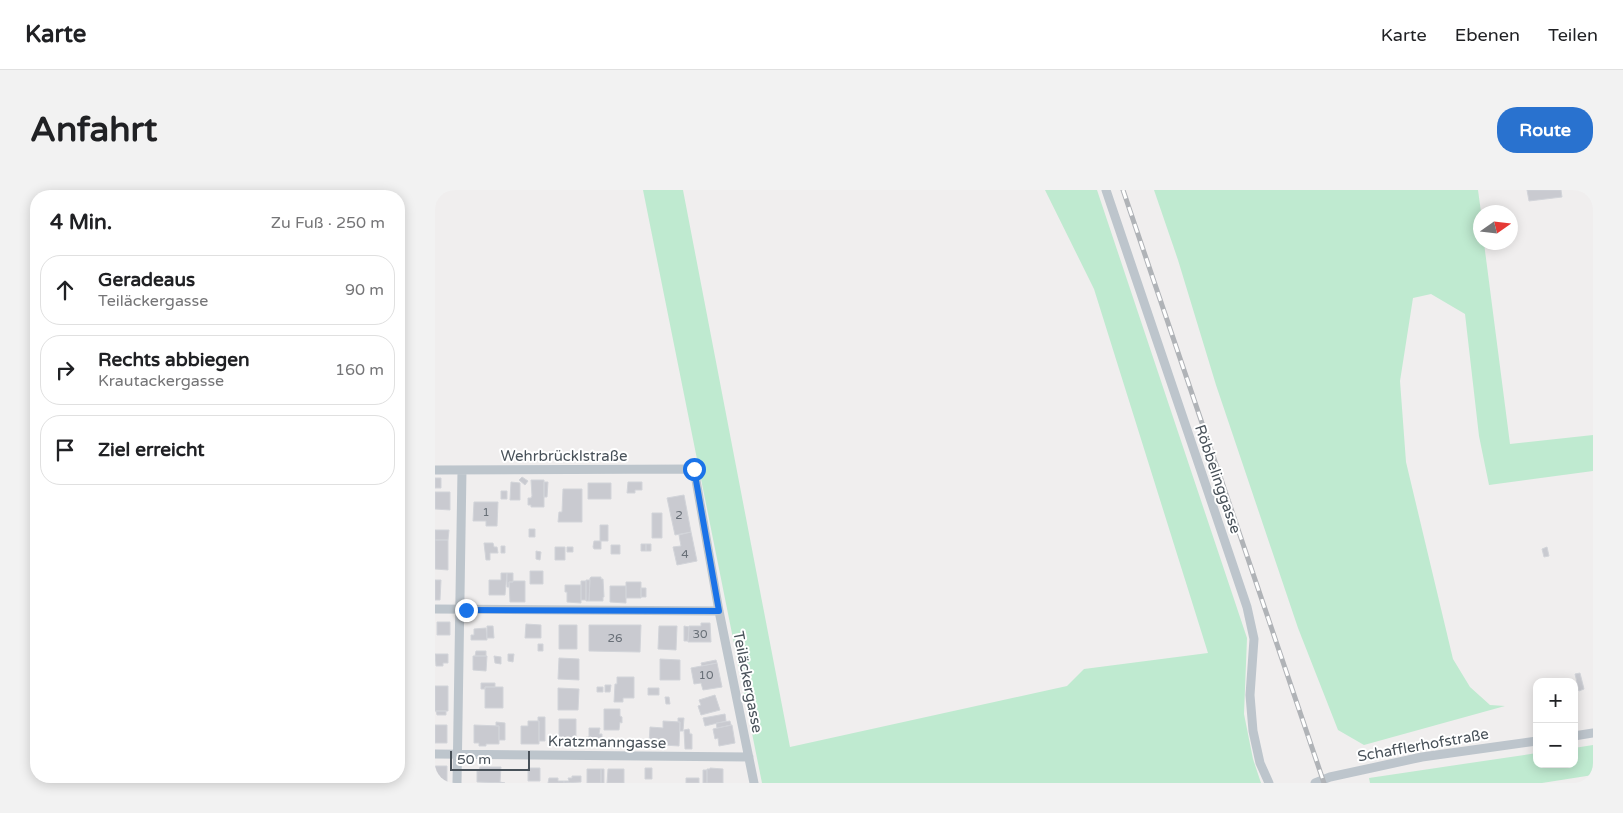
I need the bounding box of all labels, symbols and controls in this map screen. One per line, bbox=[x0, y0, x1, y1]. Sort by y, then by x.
text: Karte bbox=[25, 20, 86, 49]
text: Karte bbox=[1381, 24, 1427, 46]
text: Ebenen bbox=[1455, 24, 1520, 46]
text: Teilen bbox=[1548, 24, 1598, 46]
button: Route bbox=[1497, 107, 1593, 153]
text: Anfahrt bbox=[30, 109, 157, 151]
north arrow bbox=[1473, 205, 1518, 250]
text: 4 Min. bbox=[50, 210, 112, 235]
text: Zu Fuß · 250 m bbox=[271, 213, 385, 233]
text: Geradeaus bbox=[98, 269, 195, 291]
icon: ahead bbox=[51, 276, 79, 304]
text: 90 m bbox=[345, 280, 384, 300]
text: Teiläckergasse bbox=[98, 291, 208, 311]
text: Rechts abbiegen bbox=[98, 349, 250, 371]
icon: right bbox=[51, 356, 79, 384]
text: 160 m bbox=[335, 360, 384, 380]
text: Krautackergasse bbox=[98, 371, 224, 391]
street label: Röbbelinggasse bbox=[1191, 422, 1245, 536]
icon: arrive bbox=[51, 436, 79, 464]
text: Ziel erreicht bbox=[98, 439, 205, 461]
street label: Wehrbrücklstraße bbox=[501, 447, 627, 465]
route start bbox=[683, 458, 706, 481]
house number: 1 bbox=[482, 505, 490, 519]
house number: 2 bbox=[675, 508, 683, 522]
house number: 4 bbox=[681, 547, 689, 561]
route end bbox=[455, 599, 478, 622]
house number: 30 bbox=[692, 627, 708, 641]
street label: Teiläckergasse bbox=[729, 630, 767, 734]
house number: 26 bbox=[607, 631, 623, 645]
house number: 10 bbox=[698, 668, 714, 682]
map controls bbox=[1533, 678, 1578, 768]
button: + bbox=[1533, 678, 1578, 723]
button: − bbox=[1533, 723, 1578, 768]
street label: Schafflerhofstraße bbox=[1356, 725, 1490, 765]
street label: Kratzmanngasse bbox=[548, 732, 666, 752]
scale bar bbox=[450, 748, 530, 771]
text: 50 m bbox=[457, 751, 491, 768]

